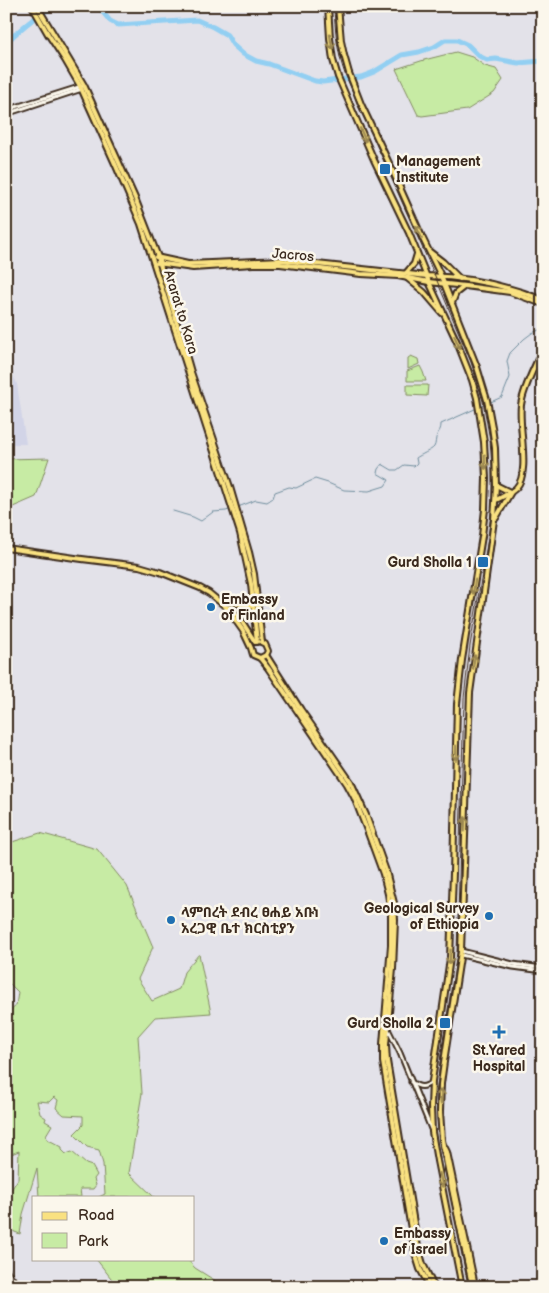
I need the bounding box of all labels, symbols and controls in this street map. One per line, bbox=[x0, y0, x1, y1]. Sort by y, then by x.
one-way arrow bbox=[326, 33, 336, 49]
one-way arrow bbox=[359, 127, 369, 142]
place label: Management Institute bbox=[396, 153, 481, 186]
marker: Management Institute bbox=[378, 162, 392, 176]
one-way arrow bbox=[414, 225, 424, 240]
street label: Jacros bbox=[271, 245, 315, 265]
street label: Ararat to Kara bbox=[160, 268, 202, 356]
one-way arrow bbox=[453, 334, 463, 349]
one-way arrow bbox=[481, 454, 490, 470]
place label: Gurd Sholla 1 bbox=[388, 554, 472, 571]
marker: Gurd Sholla 1 bbox=[476, 555, 490, 569]
one-way arrow bbox=[468, 579, 478, 595]
place label: Embassy of Finland bbox=[221, 591, 285, 624]
marker: Embassy of Finland bbox=[205, 601, 217, 613]
one-way arrow bbox=[469, 654, 479, 670]
one-way arrow bbox=[451, 744, 461, 760]
one-way arrow bbox=[460, 816, 470, 832]
place label: Geological Survey of Ethiopia bbox=[364, 900, 480, 933]
place label: ላምበረት ደብረ ፀሐይ አቡነ አረጋዊ ቤተ ክርስቲያን bbox=[181, 904, 319, 937]
marker: Geological Survey of Ethiopia bbox=[483, 910, 495, 922]
marker: ላምበረት ደብረ ፀሐይ አቡነ አረጋዊ ቤተ ክርስቲያን bbox=[165, 914, 177, 926]
one-way arrow bbox=[445, 948, 454, 964]
place label: Gurd Sholla 2 bbox=[347, 1015, 435, 1032]
marker: Gurd Sholla 2 bbox=[438, 1016, 452, 1030]
marker: St.Yared Hospital bbox=[492, 1025, 506, 1039]
place label: St.Yared Hospital bbox=[472, 1042, 526, 1075]
one-way arrow bbox=[436, 1088, 445, 1104]
one-way arrow bbox=[436, 1172, 446, 1188]
legend bbox=[32, 1196, 195, 1260]
text: Road bbox=[78, 1206, 114, 1225]
place label: Embassy of Israel bbox=[394, 1225, 452, 1258]
text: Park bbox=[78, 1232, 109, 1251]
marker: Embassy of Israel bbox=[378, 1235, 390, 1247]

